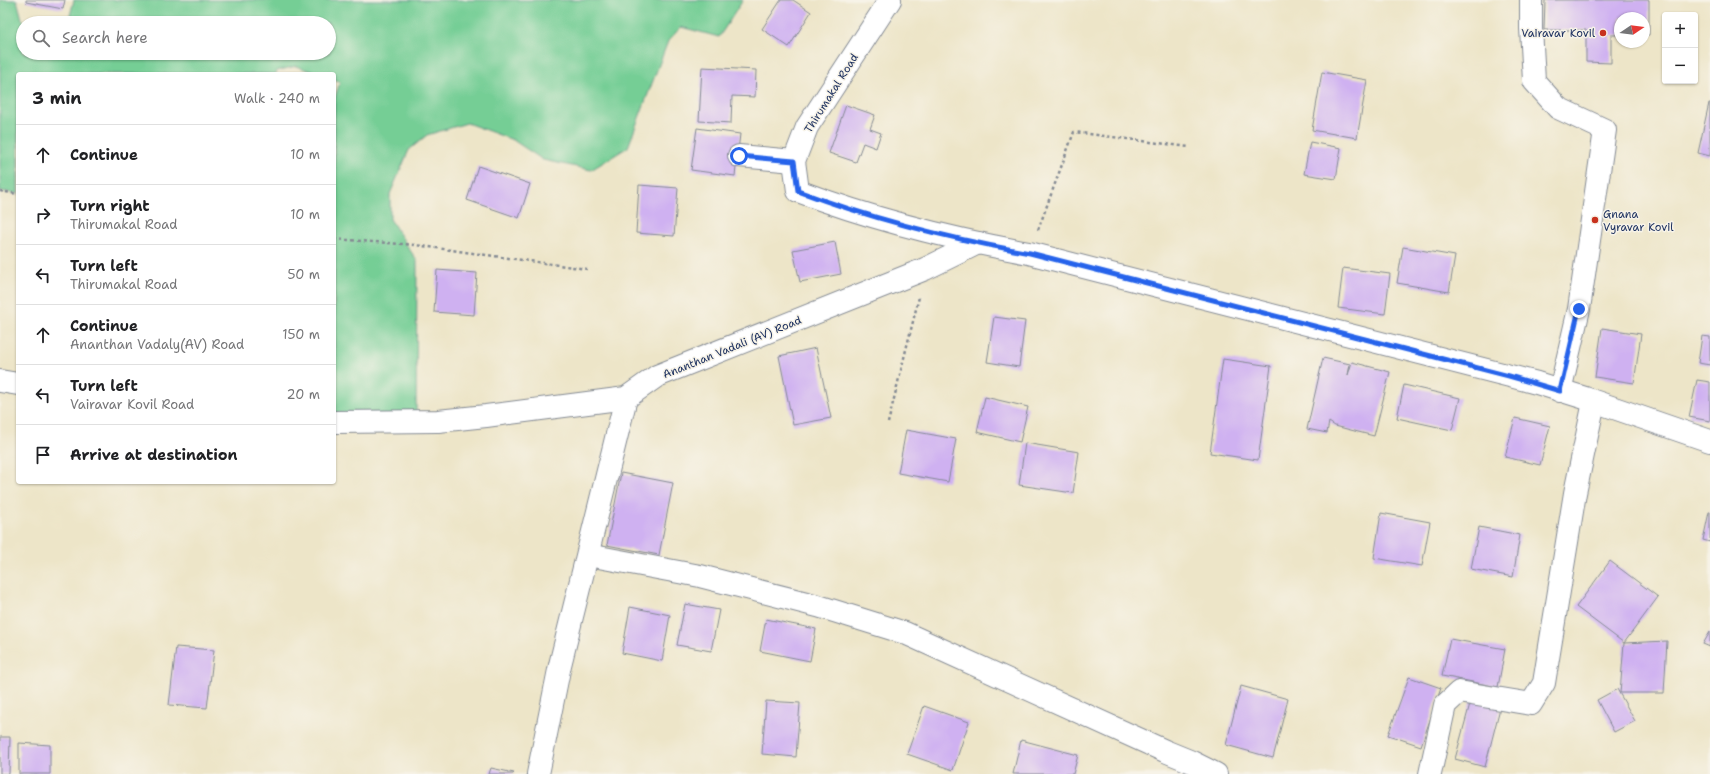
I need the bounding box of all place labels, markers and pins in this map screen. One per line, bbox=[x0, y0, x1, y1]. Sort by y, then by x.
place label: Vairavar Kovil bbox=[1521, 26, 1596, 41]
marker: Vairavar Kovil bbox=[1598, 28, 1608, 38]
place label: Gnana Vyravar Kovil bbox=[1603, 207, 1674, 235]
marker: Gnana Vyravar Kovil bbox=[1590, 215, 1600, 225]

